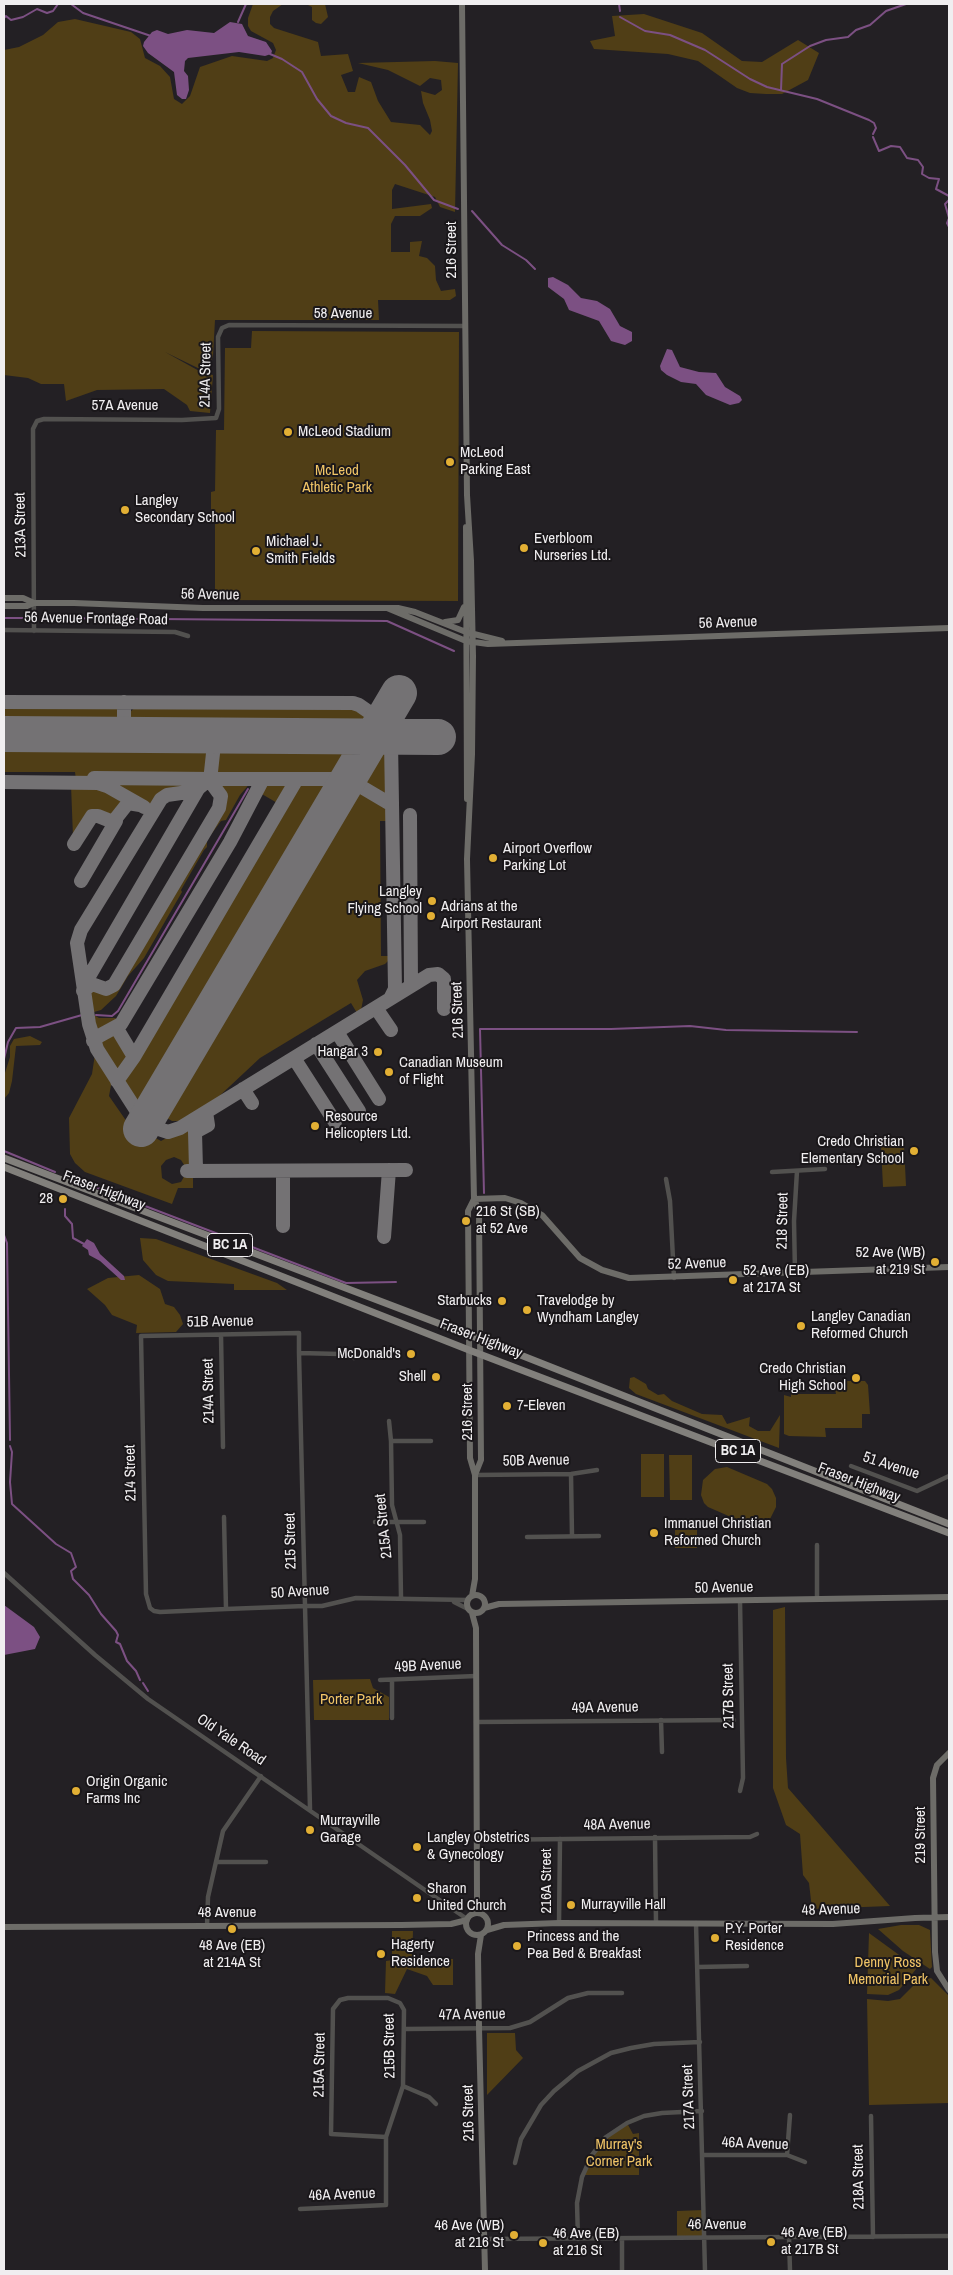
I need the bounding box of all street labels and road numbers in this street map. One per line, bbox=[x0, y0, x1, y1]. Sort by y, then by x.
street label: 216 Street bbox=[443, 222, 461, 278]
street label: 58 Avenue bbox=[314, 305, 372, 323]
street label: 214A Street bbox=[196, 342, 216, 408]
street label: 57A Avenue bbox=[92, 397, 158, 415]
street label: 213A Street bbox=[11, 492, 31, 558]
street label: 56 Avenue bbox=[181, 585, 239, 605]
street label: 56 Avenue Frontage Road bbox=[24, 609, 168, 629]
street label: 56 Avenue bbox=[698, 613, 758, 633]
street label: 216 Street bbox=[448, 981, 468, 1039]
street label: Fraser Highway bbox=[60, 1167, 148, 1215]
street label: 218 Street bbox=[774, 1192, 792, 1250]
road number: BC 1A bbox=[208, 1234, 252, 1256]
street label: 52 Avenue bbox=[667, 1254, 727, 1274]
street label: 51B Avenue bbox=[186, 1312, 254, 1332]
street label: Fraser Highway bbox=[437, 1315, 525, 1363]
street label: 214A Street bbox=[199, 1358, 219, 1424]
street label: 216 Street bbox=[459, 1384, 477, 1440]
road number: BC 1A bbox=[716, 1440, 760, 1462]
street label: 214 Street bbox=[122, 1444, 140, 1502]
street label: 51 Avenue bbox=[860, 1448, 922, 1484]
street label: 50B Avenue bbox=[502, 1451, 570, 1471]
street label: Fraser Highway bbox=[815, 1459, 903, 1507]
street label: 215A Street bbox=[372, 1493, 396, 1559]
street label: 215 Street bbox=[282, 1512, 300, 1570]
street label: 50 Avenue bbox=[695, 1578, 753, 1598]
street label: 50 Avenue bbox=[270, 1581, 330, 1603]
street label: 49B Avenue bbox=[394, 1655, 462, 1677]
street label: 217B Street bbox=[719, 1663, 739, 1729]
street label: 49A Avenue bbox=[571, 1698, 639, 1718]
street label: Old Yale Road bbox=[193, 1710, 269, 1770]
street label: 219 Street bbox=[912, 1807, 930, 1863]
street label: 48A Avenue bbox=[583, 1815, 651, 1835]
street label: 216A Street bbox=[538, 1849, 556, 1913]
street label: 48 Avenue bbox=[801, 1900, 861, 1920]
street label: 48 Avenue bbox=[198, 1904, 256, 1922]
street label: 47A Avenue bbox=[438, 2005, 506, 2025]
street label: 215B Street bbox=[380, 2013, 400, 2079]
street label: 215A Street bbox=[310, 2032, 330, 2098]
street label: 217A Street bbox=[679, 2064, 699, 2130]
street label: 216 Street bbox=[460, 2084, 478, 2142]
street label: 46A Avenue bbox=[721, 2134, 789, 2154]
street label: 218A Street bbox=[849, 2144, 869, 2210]
street label: 46A Avenue bbox=[308, 2185, 376, 2205]
street label: 46 Avenue bbox=[688, 2216, 746, 2234]

